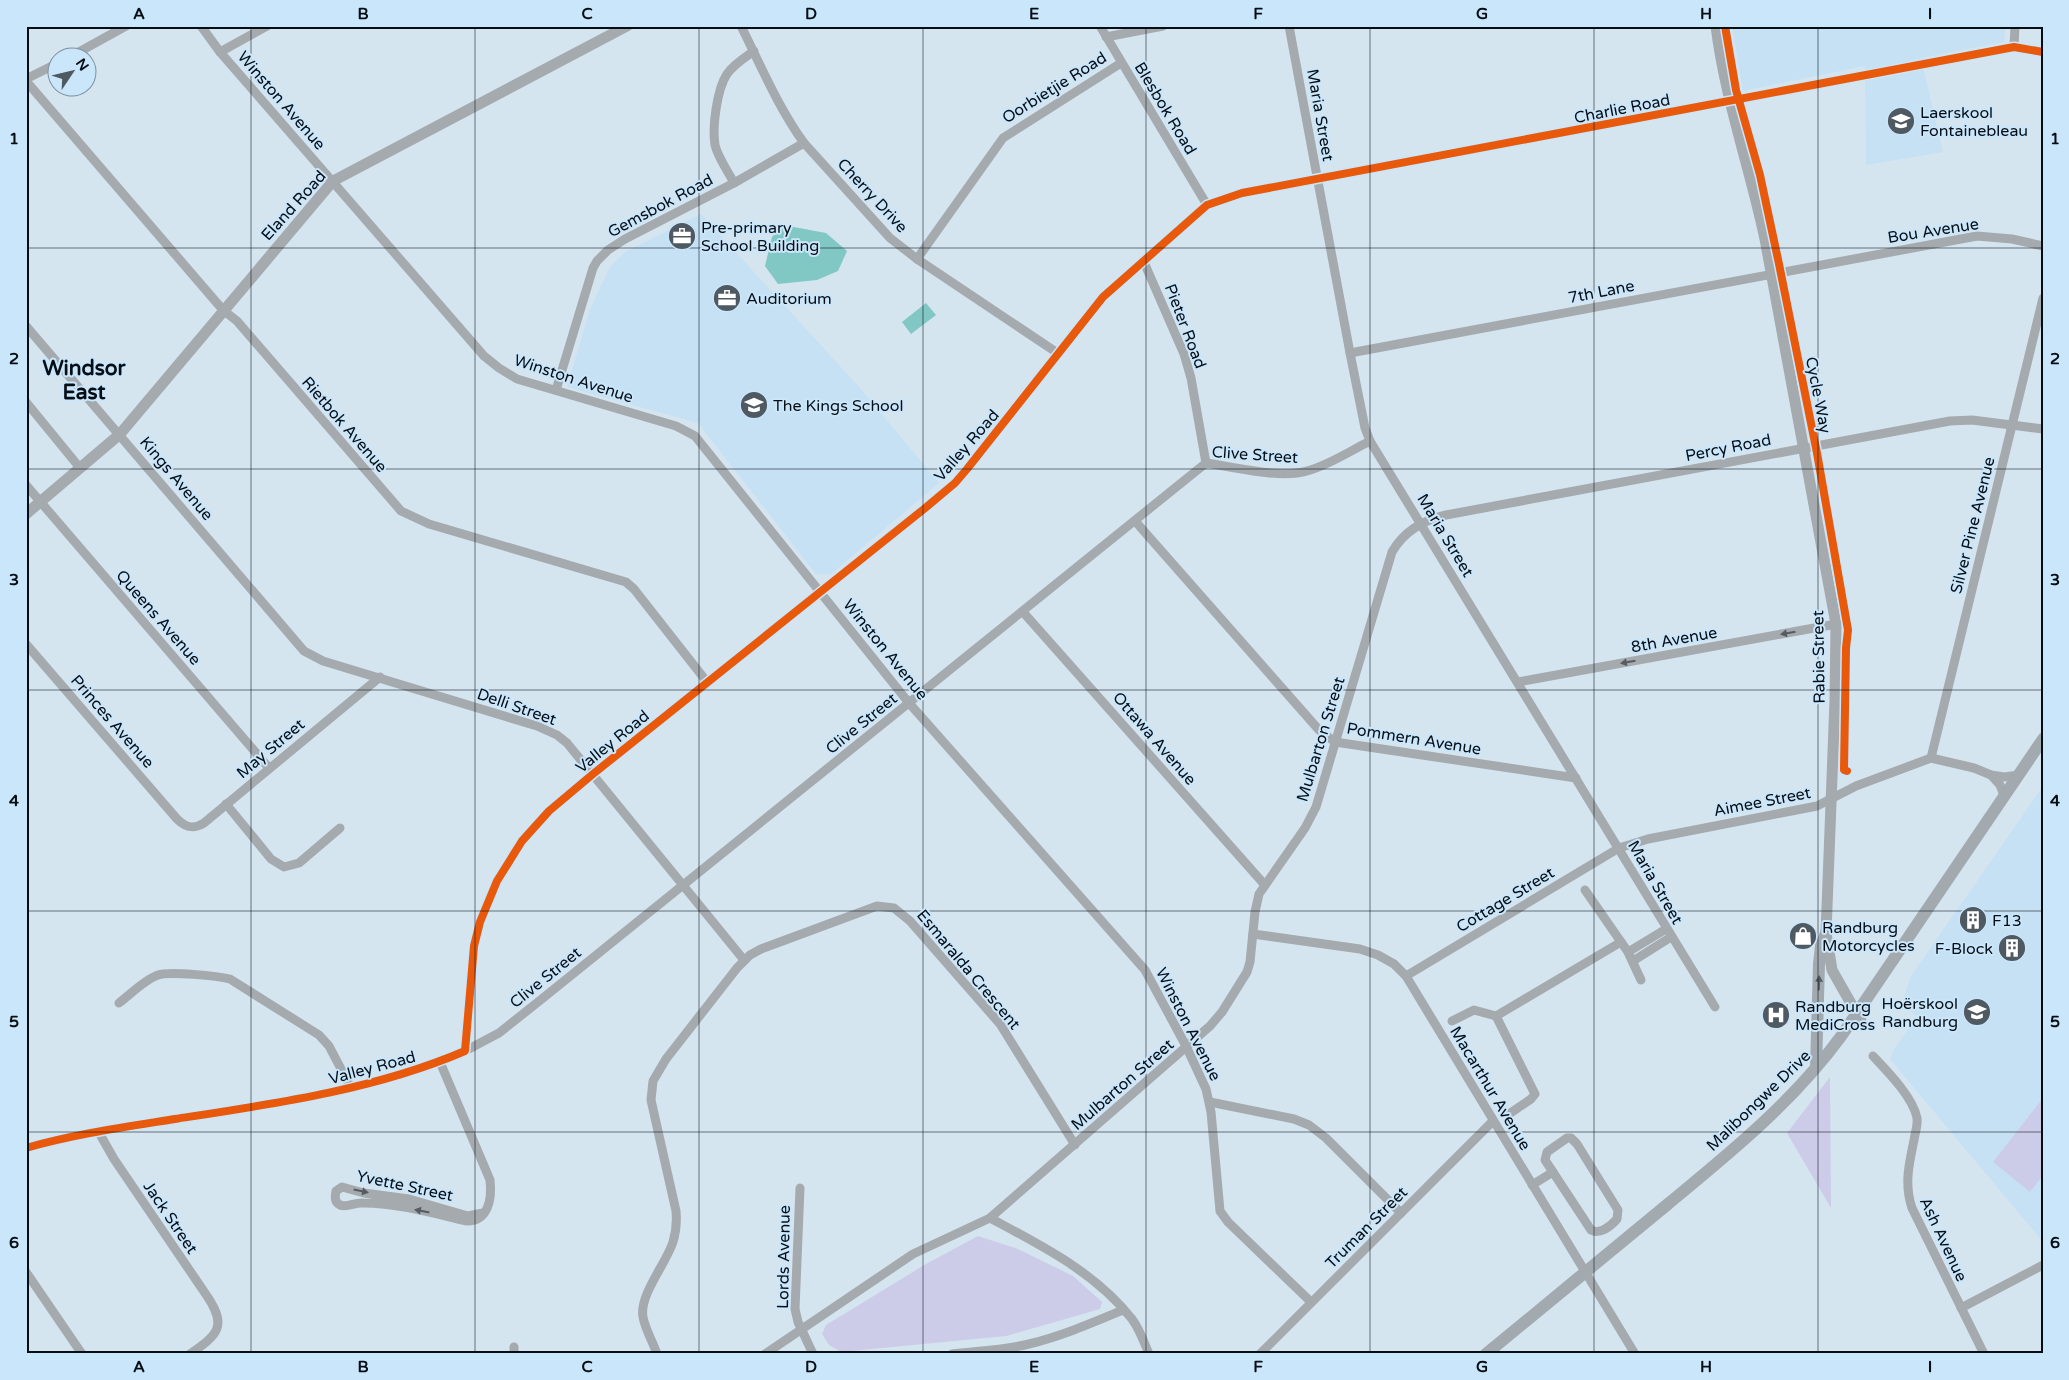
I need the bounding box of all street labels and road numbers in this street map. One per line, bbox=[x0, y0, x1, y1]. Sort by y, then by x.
street label: Winston Avenue bbox=[233, 47, 330, 154]
street label: Oorbietjie Road bbox=[999, 48, 1110, 128]
street label: Blesbok Road bbox=[1130, 59, 1201, 158]
street label: Maria Street bbox=[1302, 67, 1338, 163]
street label: Charlie Road bbox=[1572, 90, 1672, 128]
street label: Cherry Drive bbox=[833, 154, 912, 237]
street label: Eland Road bbox=[257, 167, 330, 245]
street label: Gemsbok Road bbox=[604, 170, 717, 242]
street label: Bou Avenue bbox=[1886, 214, 1980, 248]
street label: 7th Lane bbox=[1566, 276, 1636, 308]
street label: Pieter Road bbox=[1160, 281, 1210, 372]
street label: Winston Avenue bbox=[512, 350, 636, 408]
street label: Cycle Way bbox=[1801, 355, 1835, 436]
street label: Rietbok Avenue bbox=[297, 373, 391, 477]
street label: Valley Road bbox=[930, 405, 1004, 486]
street label: Percy Road bbox=[1684, 430, 1773, 466]
street label: Kings Avenue bbox=[135, 433, 217, 525]
street label: Clive Street bbox=[1211, 442, 1299, 468]
street label: Silver Pine Avenue bbox=[1946, 455, 2000, 596]
street label: Maria Street bbox=[1413, 490, 1478, 581]
street label: Queens Avenue bbox=[111, 566, 205, 669]
street label: Winston Avenue bbox=[838, 595, 932, 704]
street label: Rabie Street bbox=[1808, 610, 1830, 704]
street label: 8th Avenue bbox=[1629, 623, 1719, 657]
street label: Princes Avenue bbox=[66, 671, 158, 772]
street label: Mulbarton Street bbox=[1292, 674, 1349, 804]
street label: Delli Street bbox=[474, 684, 559, 730]
street label: Ottawa Avenue bbox=[1108, 688, 1200, 789]
street label: Clive Street bbox=[822, 689, 901, 759]
street label: Valley Road bbox=[572, 706, 654, 778]
street label: May Street bbox=[233, 714, 309, 783]
street label: Pommern Avenue bbox=[1345, 718, 1483, 760]
street label: Aimee Street bbox=[1712, 783, 1812, 821]
street label: Maria Street bbox=[1623, 837, 1687, 928]
street label: Cottage Street bbox=[1453, 863, 1558, 937]
street label: Esmaralda Crescent bbox=[912, 906, 1024, 1034]
street label: Clive Street bbox=[506, 943, 585, 1013]
street label: Winston Avenue bbox=[1151, 965, 1225, 1084]
street label: Macarthur Avenue bbox=[1445, 1023, 1535, 1154]
street label: Mulbarton Street bbox=[1067, 1035, 1178, 1135]
street label: Malibongwe Drive bbox=[1702, 1046, 1815, 1156]
street label: Valley Road bbox=[327, 1047, 418, 1089]
street label: Yvette Street bbox=[355, 1166, 455, 1206]
street label: Jack Street bbox=[139, 1177, 202, 1258]
street label: Truman Street bbox=[1321, 1182, 1412, 1273]
street label: Ash Avenue bbox=[1915, 1194, 1971, 1285]
street label: Lords Avenue bbox=[773, 1205, 795, 1309]

